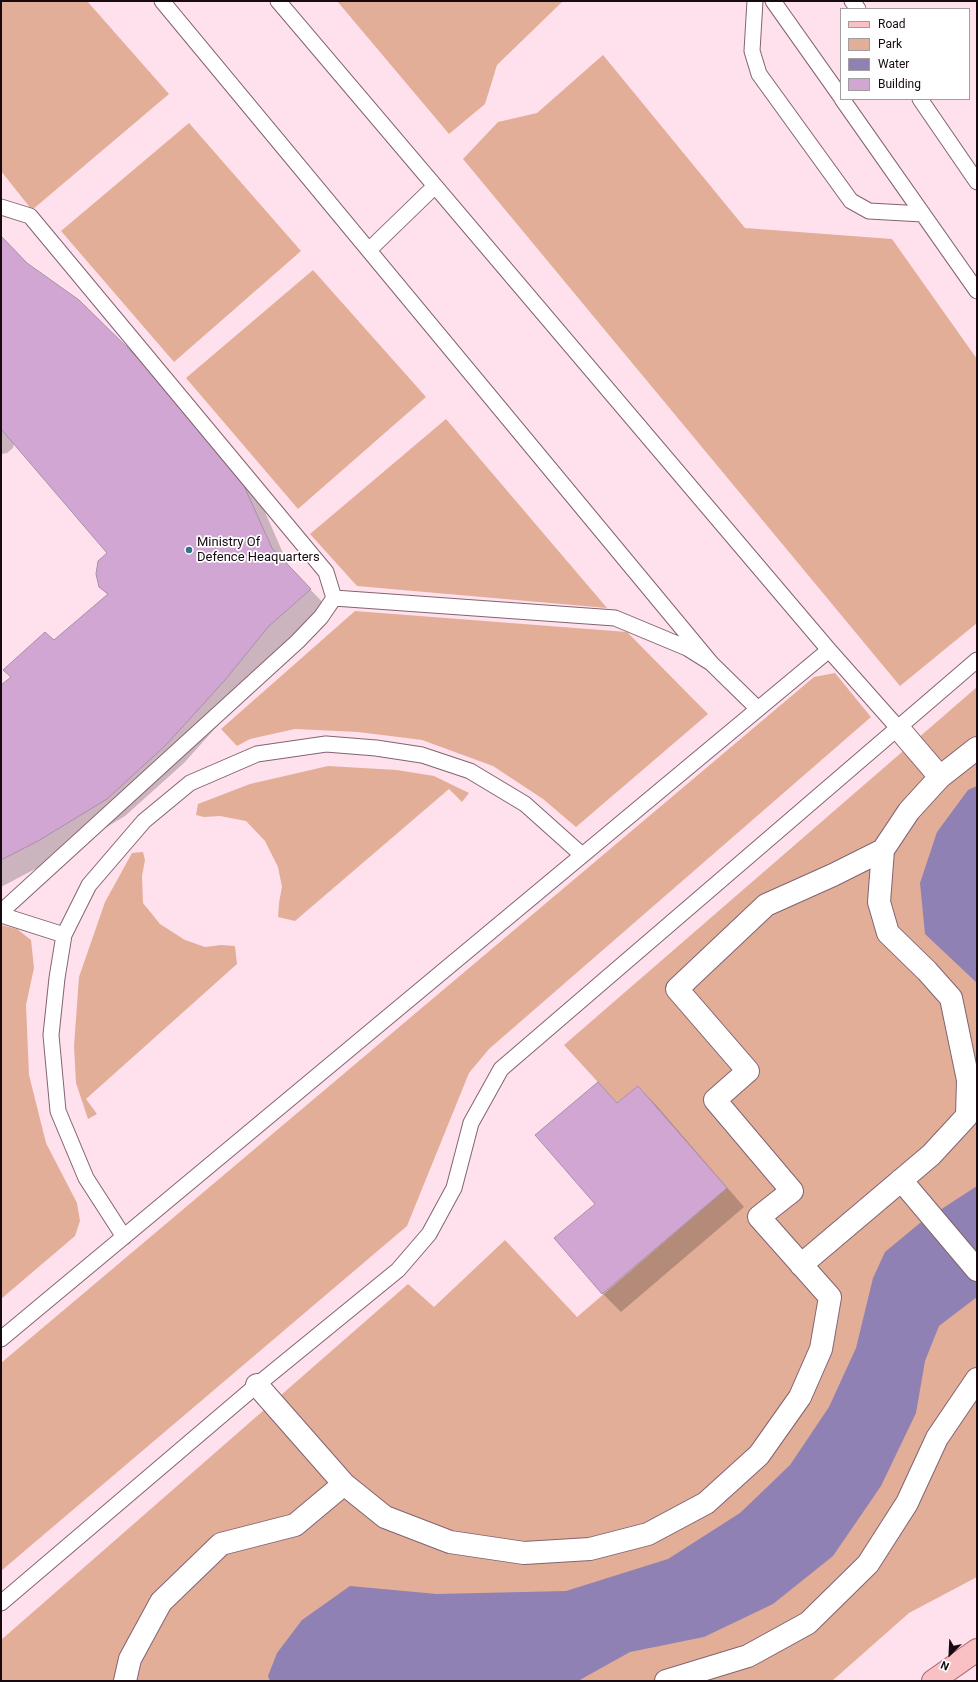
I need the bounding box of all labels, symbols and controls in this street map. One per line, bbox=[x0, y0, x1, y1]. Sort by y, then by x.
legend bbox=[840, 8, 970, 100]
text: Road bbox=[878, 17, 906, 31]
text: Park bbox=[878, 37, 902, 51]
text: Water bbox=[878, 57, 909, 71]
text: Building bbox=[878, 77, 921, 91]
place label: Ministry Of Defence Heaquarters bbox=[197, 535, 320, 566]
marker: Ministry Of Defence Heaquarters bbox=[184, 545, 194, 555]
north arrow bbox=[930, 1634, 970, 1674]
text: N bbox=[939, 1658, 951, 1673]

